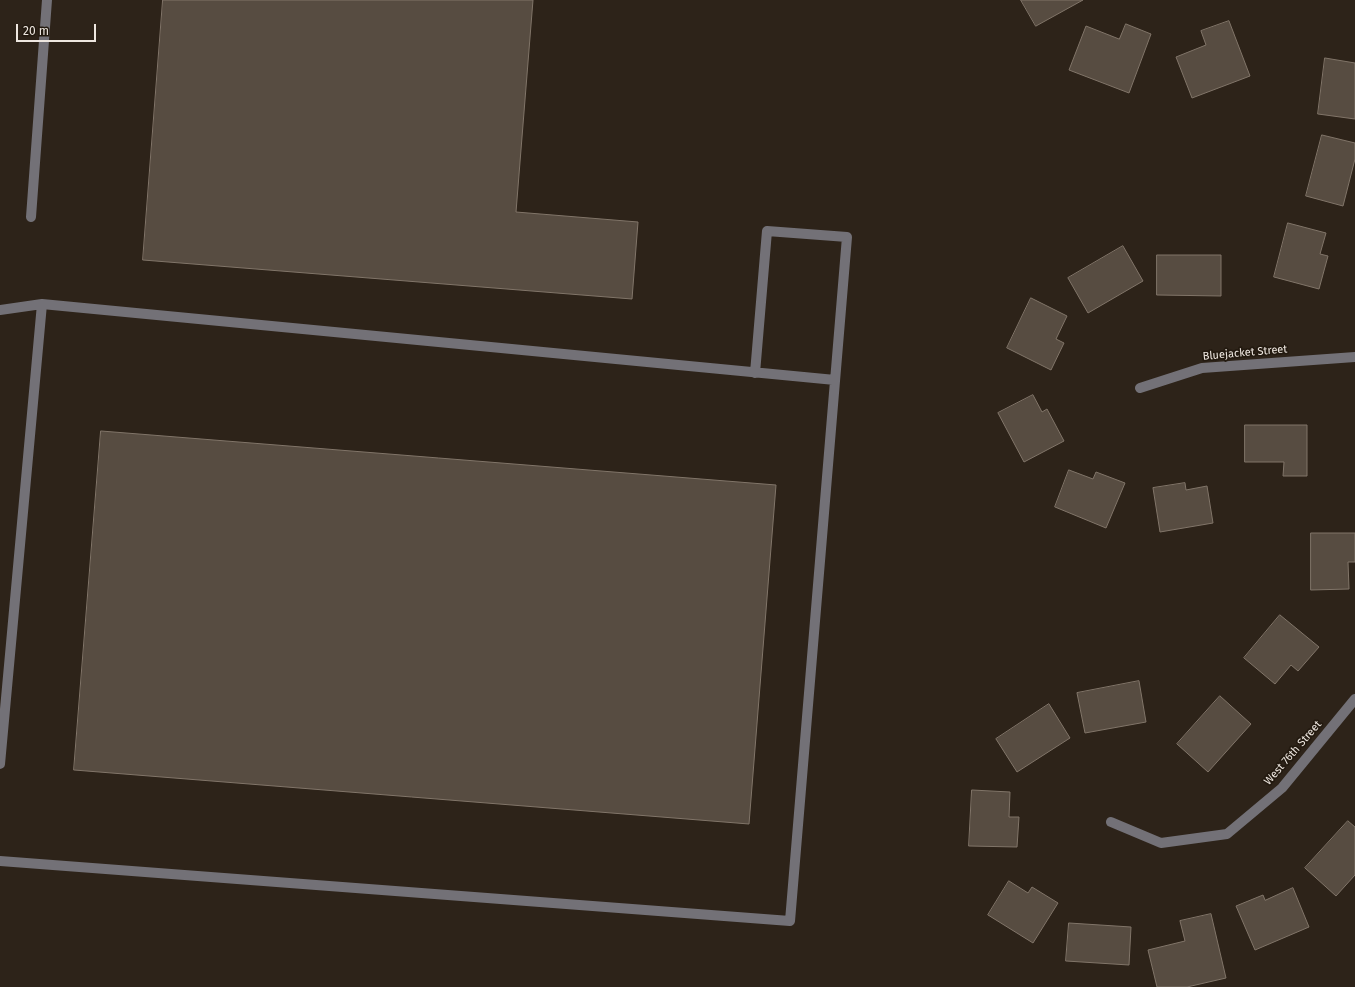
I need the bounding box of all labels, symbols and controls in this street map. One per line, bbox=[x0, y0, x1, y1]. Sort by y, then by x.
scale bar bbox=[18, 16, 98, 42]
text: 20 m bbox=[23, 24, 49, 38]
street label: Bluejacket Street bbox=[1202, 343, 1288, 363]
street label: West 76th Street bbox=[1262, 718, 1324, 788]

